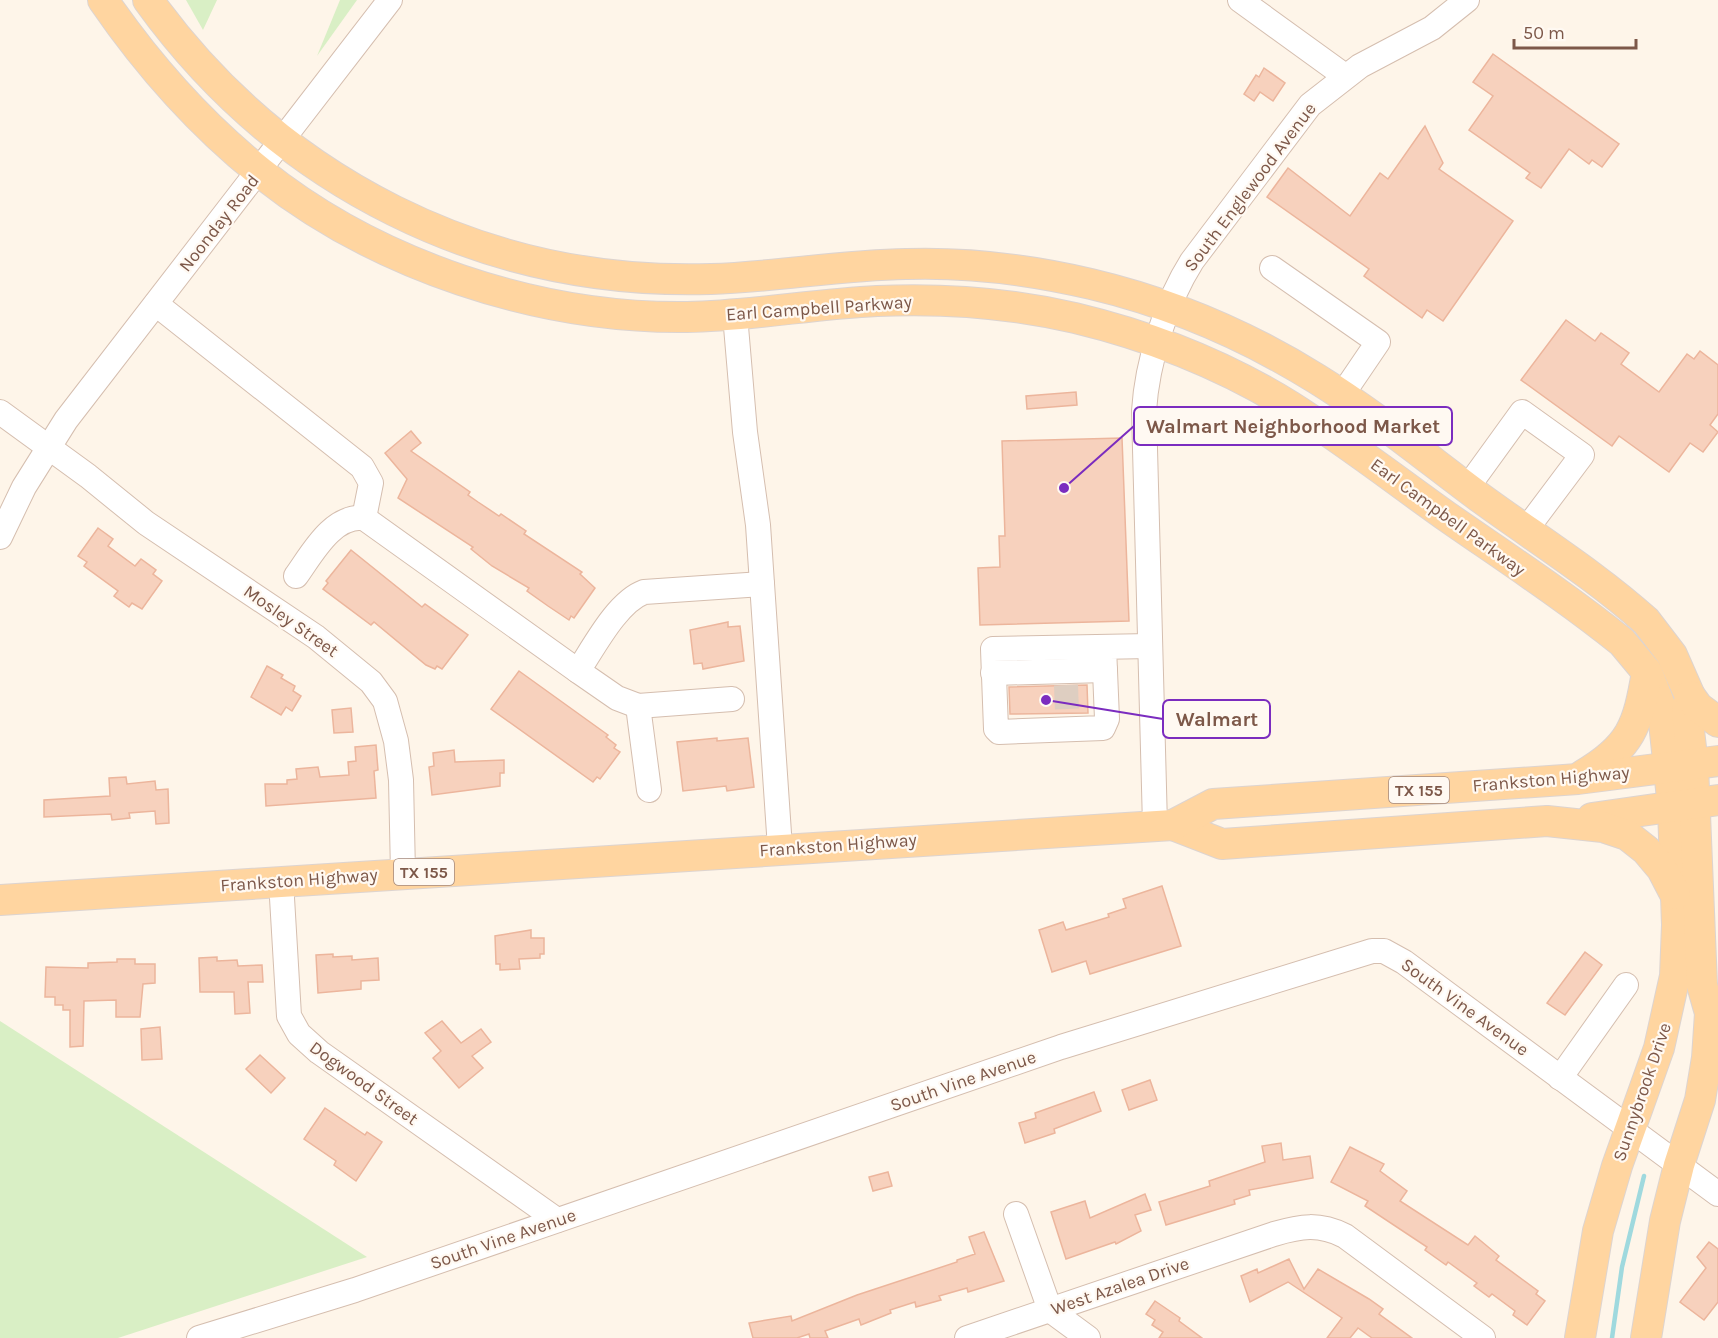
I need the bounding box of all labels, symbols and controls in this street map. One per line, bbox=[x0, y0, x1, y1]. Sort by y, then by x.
scale bar bbox=[1514, 12, 1636, 50]
text: 50 m bbox=[1523, 22, 1565, 44]
street label: South Englewood Avenue bbox=[1179, 98, 1321, 276]
street label: Noonday Road bbox=[174, 170, 264, 276]
street label: Earl Campbell Parkway bbox=[725, 290, 913, 325]
callout: Walmart Neighborhood Market bbox=[1134, 407, 1452, 445]
text: Walmart Neighborhood Market bbox=[1146, 415, 1440, 438]
street label: Earl Campbell Parkway bbox=[1366, 453, 1530, 581]
street label: Mosley Street bbox=[239, 580, 343, 662]
callout: Walmart bbox=[1163, 700, 1270, 738]
text: Walmart bbox=[1176, 708, 1258, 731]
street label: Frankston Highway bbox=[1471, 761, 1631, 797]
road number: TX 155 bbox=[1389, 777, 1449, 803]
street label: Frankston Highway bbox=[759, 828, 918, 861]
road number: TX 155 bbox=[394, 859, 454, 885]
street label: Frankston Highway bbox=[220, 863, 379, 896]
street label: South Vine Avenue bbox=[1397, 953, 1533, 1061]
street label: Sunnybrook Drive bbox=[1608, 1020, 1676, 1164]
street label: Dogwood Street bbox=[305, 1036, 423, 1130]
street label: South Vine Avenue bbox=[887, 1046, 1039, 1116]
street label: South Vine Avenue bbox=[427, 1204, 579, 1274]
street label: West Azalea Drive bbox=[1048, 1252, 1192, 1320]

